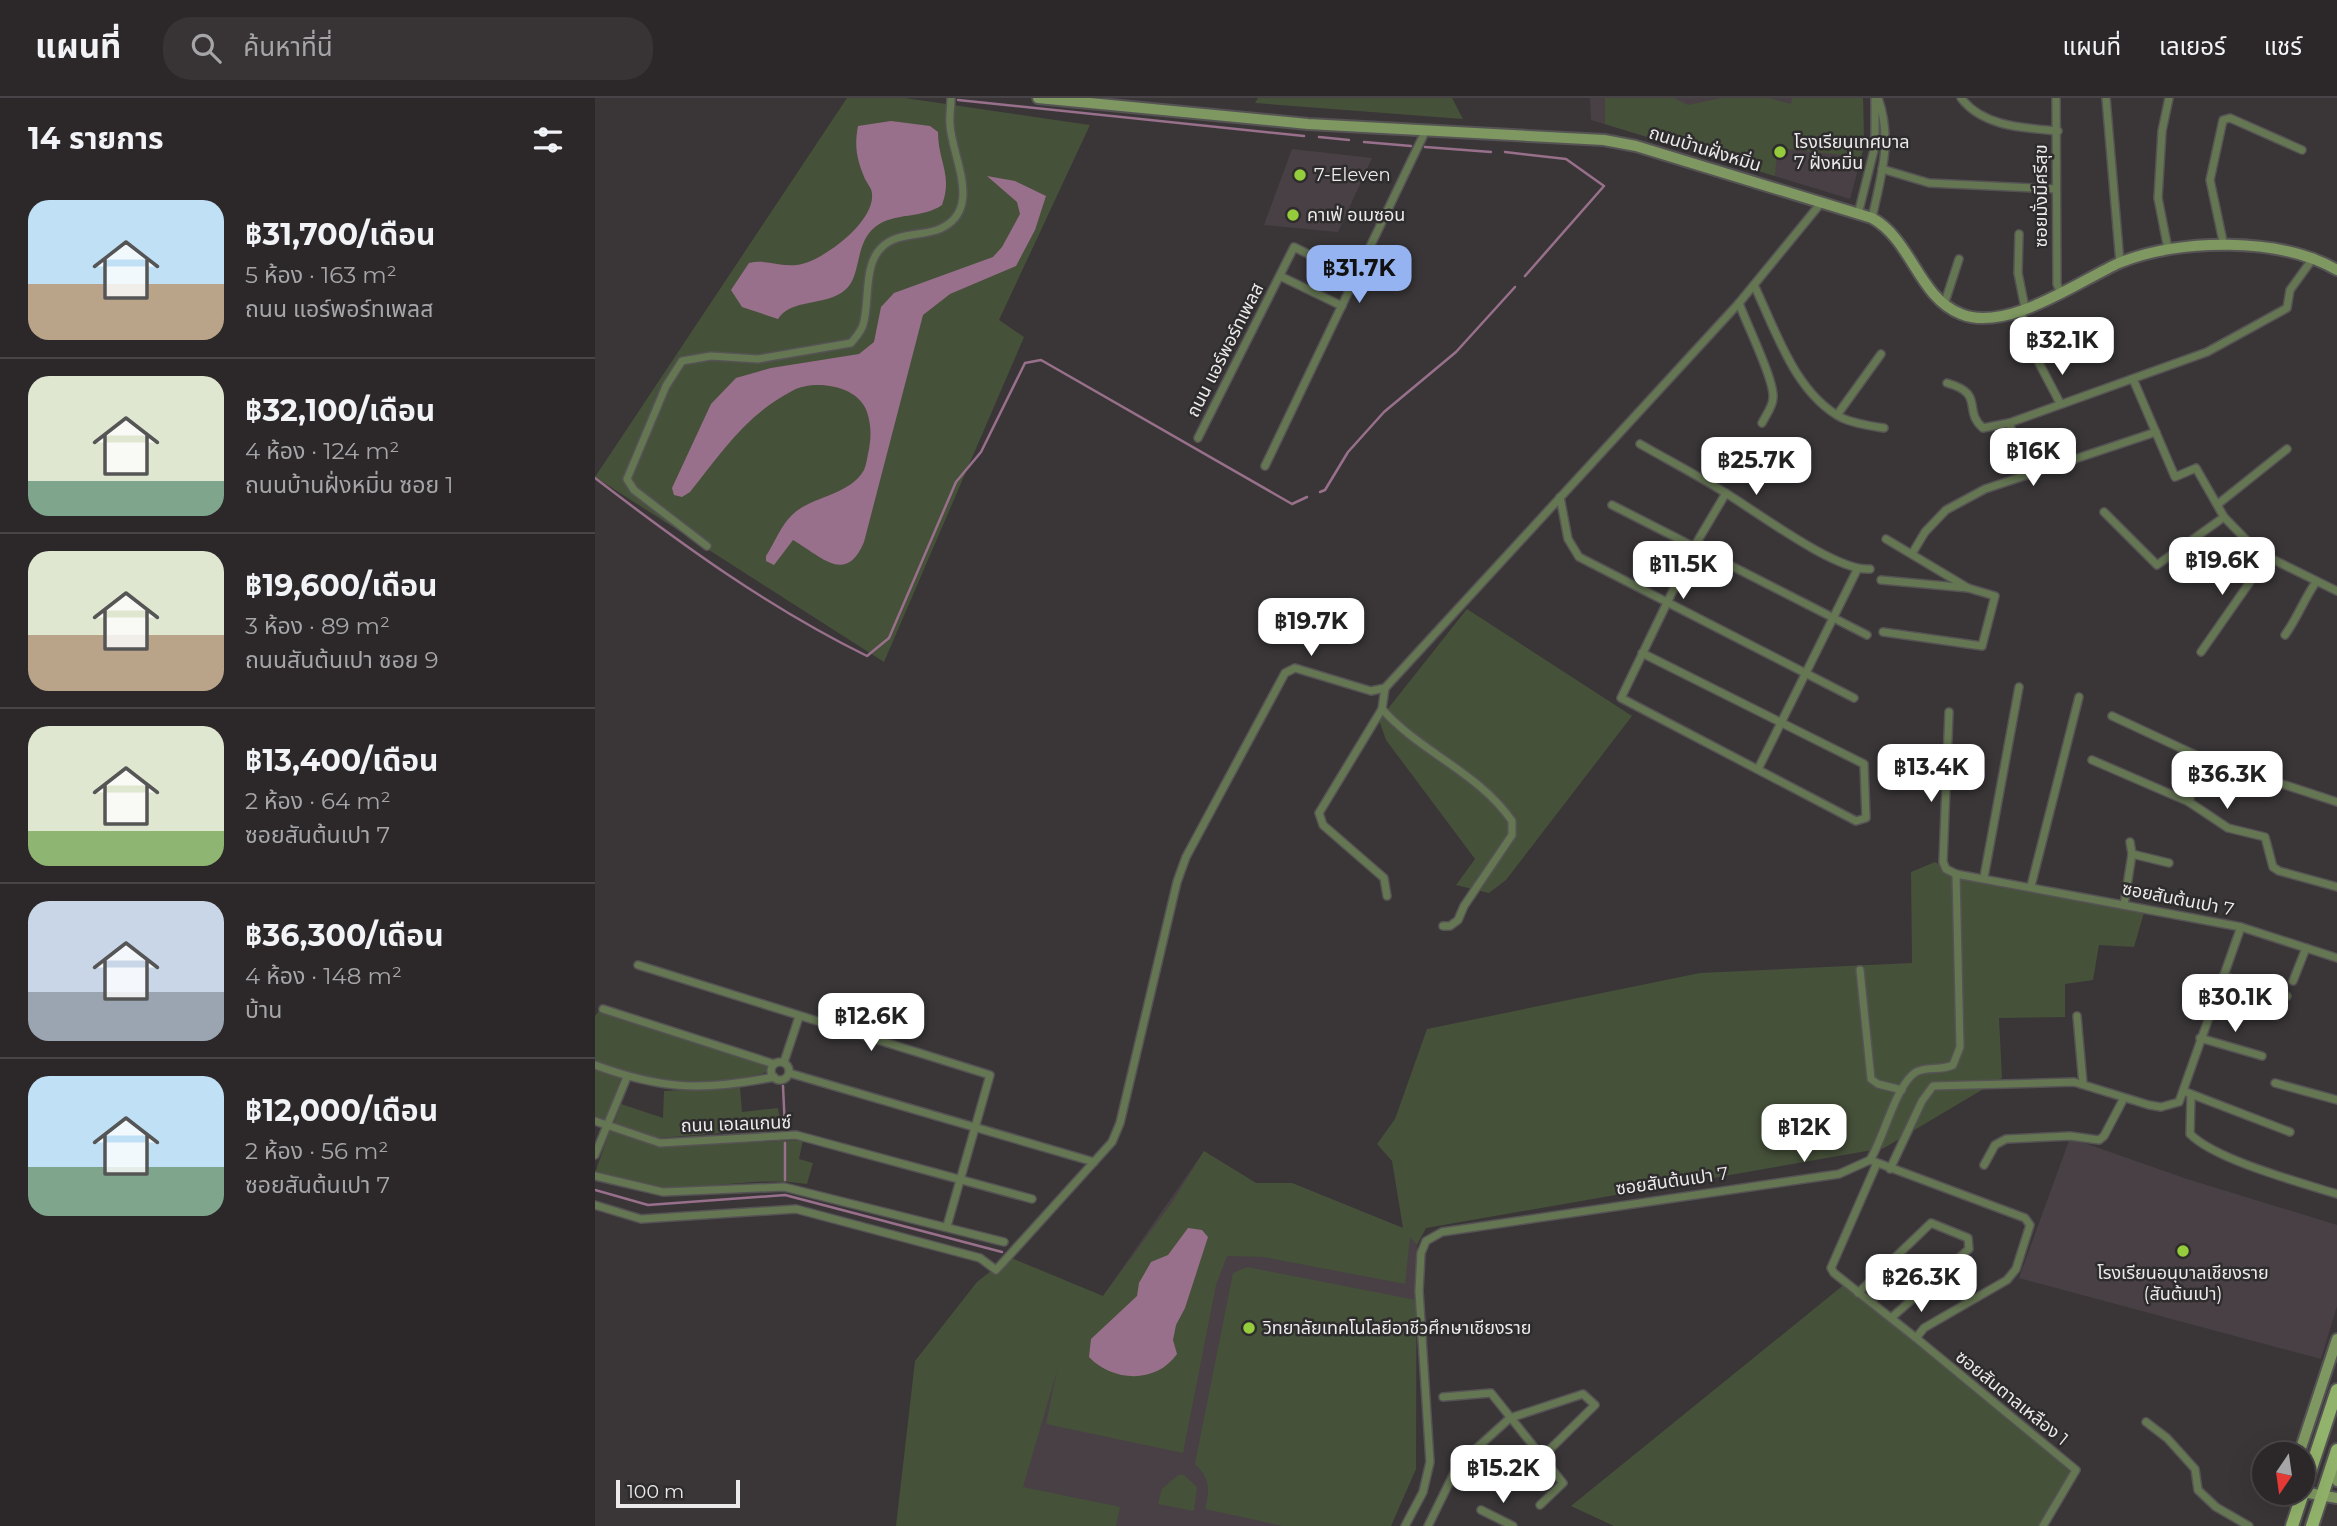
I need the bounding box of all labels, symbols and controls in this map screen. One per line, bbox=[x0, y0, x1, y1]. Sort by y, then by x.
search box bbox=[163, 17, 653, 80]
text: แผนที่ bbox=[35, 26, 121, 66]
icon: search bbox=[187, 29, 225, 67]
text: ค้นหาที่นี่ bbox=[243, 31, 333, 63]
text: แผนที่ bbox=[2063, 32, 2121, 61]
text: เลเยอร์ bbox=[2159, 32, 2226, 61]
text: แชร์ bbox=[2264, 32, 2302, 61]
text: 14 รายการ bbox=[28, 120, 163, 157]
street label: ถนนบ้านฝั่งหมิ่น bbox=[1646, 120, 1764, 177]
icon: filters bbox=[529, 121, 567, 159]
place label: โรงเรียนเทศบาล 7 ฝั่งหมิ่น bbox=[1794, 131, 1910, 174]
marker: โรงเรียนเทศบาล 7 ฝั่งหมิ่น bbox=[1772, 144, 1788, 160]
street label: ซอยมั่งมีศรีสุข bbox=[2029, 144, 2052, 248]
place label: 7-Eleven bbox=[1314, 164, 1391, 186]
marker: 7-Eleven bbox=[1292, 167, 1308, 183]
place label: คาเฟ่ อเมซอน bbox=[1307, 204, 1405, 226]
marker: คาเฟ่ อเมซอน bbox=[1285, 207, 1301, 223]
text: ฿31,700/เดือน bbox=[245, 216, 435, 253]
icon: home bbox=[84, 228, 168, 312]
pin: ฿31.7K bbox=[1302, 246, 1416, 305]
text: ฿31.7K bbox=[1323, 254, 1395, 282]
text: 5 ห้อง · 163 m² bbox=[245, 261, 397, 289]
street label: ถนน แอร์พอร์ทเพลส bbox=[1182, 279, 1268, 421]
text: ถนน แอร์พอร์ทเพลส bbox=[245, 295, 433, 323]
pin: ฿32.1K bbox=[2005, 317, 2119, 377]
text: ฿32.1K bbox=[2026, 326, 2098, 354]
text: ฿32,100/เดือน bbox=[245, 392, 435, 429]
icon: home bbox=[84, 404, 168, 488]
pin: ฿16K bbox=[1992, 428, 2074, 488]
text: 4 ห้อง · 124 m² bbox=[245, 437, 400, 465]
text: ฿16K bbox=[2006, 437, 2060, 465]
pin: ฿25.7K bbox=[1699, 438, 1813, 497]
text: ฿25.7K bbox=[1717, 446, 1795, 474]
text: ถนนบ้านฝั่งหมิ่น ซอย 1 bbox=[245, 471, 453, 499]
pin: ฿19.6K bbox=[2165, 538, 2279, 597]
pin: ฿11.5K bbox=[1626, 542, 1740, 601]
text: ฿19.6K bbox=[2185, 546, 2259, 574]
text: ฿11.5K bbox=[1649, 550, 1717, 578]
text: ฿19,600/เดือน bbox=[245, 567, 438, 604]
icon: home bbox=[84, 579, 168, 663]
pin: ฿19.7K bbox=[1254, 598, 1368, 658]
text: ฿19.7K bbox=[1274, 607, 1348, 635]
text: 3 ห้อง · 89 m² bbox=[245, 612, 390, 640]
text: ถนนสันต้นเปา ซอย 9 bbox=[245, 646, 439, 674]
text: ฿13,400/เดือน bbox=[245, 742, 439, 779]
pin: ฿13.4K bbox=[1874, 744, 1988, 804]
pin: ฿36.3K bbox=[2170, 752, 2284, 811]
text: ฿13.4K bbox=[1894, 753, 1968, 781]
icon: home bbox=[84, 754, 168, 838]
text: ฿36.3K bbox=[2188, 760, 2266, 788]
text: 2 ห้อง · 64 m² bbox=[245, 787, 391, 815]
text: ซอยสันต้นเปา 7 bbox=[245, 821, 390, 849]
street label: ซอยสันต้นเปา 7 bbox=[2120, 877, 2236, 921]
text: ฿36,300/เดือน bbox=[245, 917, 444, 954]
icon: home bbox=[84, 929, 168, 1013]
text: 4 ห้อง · 148 m² bbox=[245, 962, 402, 990]
pin: ฿30.1K bbox=[2178, 974, 2292, 1034]
text: ฿30.1K bbox=[2198, 983, 2272, 1011]
pin: ฿12.6K bbox=[814, 993, 928, 1053]
text: บ้าน bbox=[245, 996, 282, 1024]
text: ฿12.6K bbox=[834, 1002, 908, 1030]
text: ฿12,000/เดือน bbox=[245, 1092, 438, 1129]
icon: home bbox=[84, 1104, 168, 1188]
pin: ฿12K bbox=[1763, 1104, 1845, 1164]
street label: ถนน เอเลแกนซ์ bbox=[680, 1111, 792, 1137]
text: ฿12K bbox=[1778, 1113, 1830, 1141]
text: 2 ห้อง · 56 m² bbox=[245, 1137, 388, 1165]
street label: ซอยสันต้นเปา 7 bbox=[1614, 1162, 1730, 1200]
text: ซอยสันต้นเปา 7 bbox=[245, 1171, 390, 1199]
marker: โรงเรียนอนุบาลเชียงราย (สันต้นเปา) bbox=[2175, 1243, 2191, 1259]
pin: ฿26.3K bbox=[1864, 1254, 1978, 1314]
place label: โรงเรียนอนุบาลเชียงราย (สันต้นเปา) bbox=[2097, 1262, 2269, 1305]
text: ฿26.3K bbox=[1882, 1263, 1960, 1291]
place label: วิทยาลัยเทคโนโลยีอาชีวศึกษาเชียงราย bbox=[1262, 1317, 1531, 1339]
marker: วิทยาลัยเทคโนโลยีอาชีวศึกษาเชียงราย bbox=[1241, 1320, 1257, 1336]
street label: ซอยสันตาลเหลือง 1 bbox=[1951, 1346, 2073, 1450]
north arrow bbox=[2252, 1442, 2315, 1505]
map controls bbox=[2252, 1442, 2315, 1505]
pin: ฿15.2K bbox=[1446, 1446, 1560, 1505]
text: ฿15.2K bbox=[1467, 1454, 1539, 1482]
scale bar bbox=[616, 1477, 740, 1509]
text: 100 m bbox=[627, 1480, 684, 1503]

